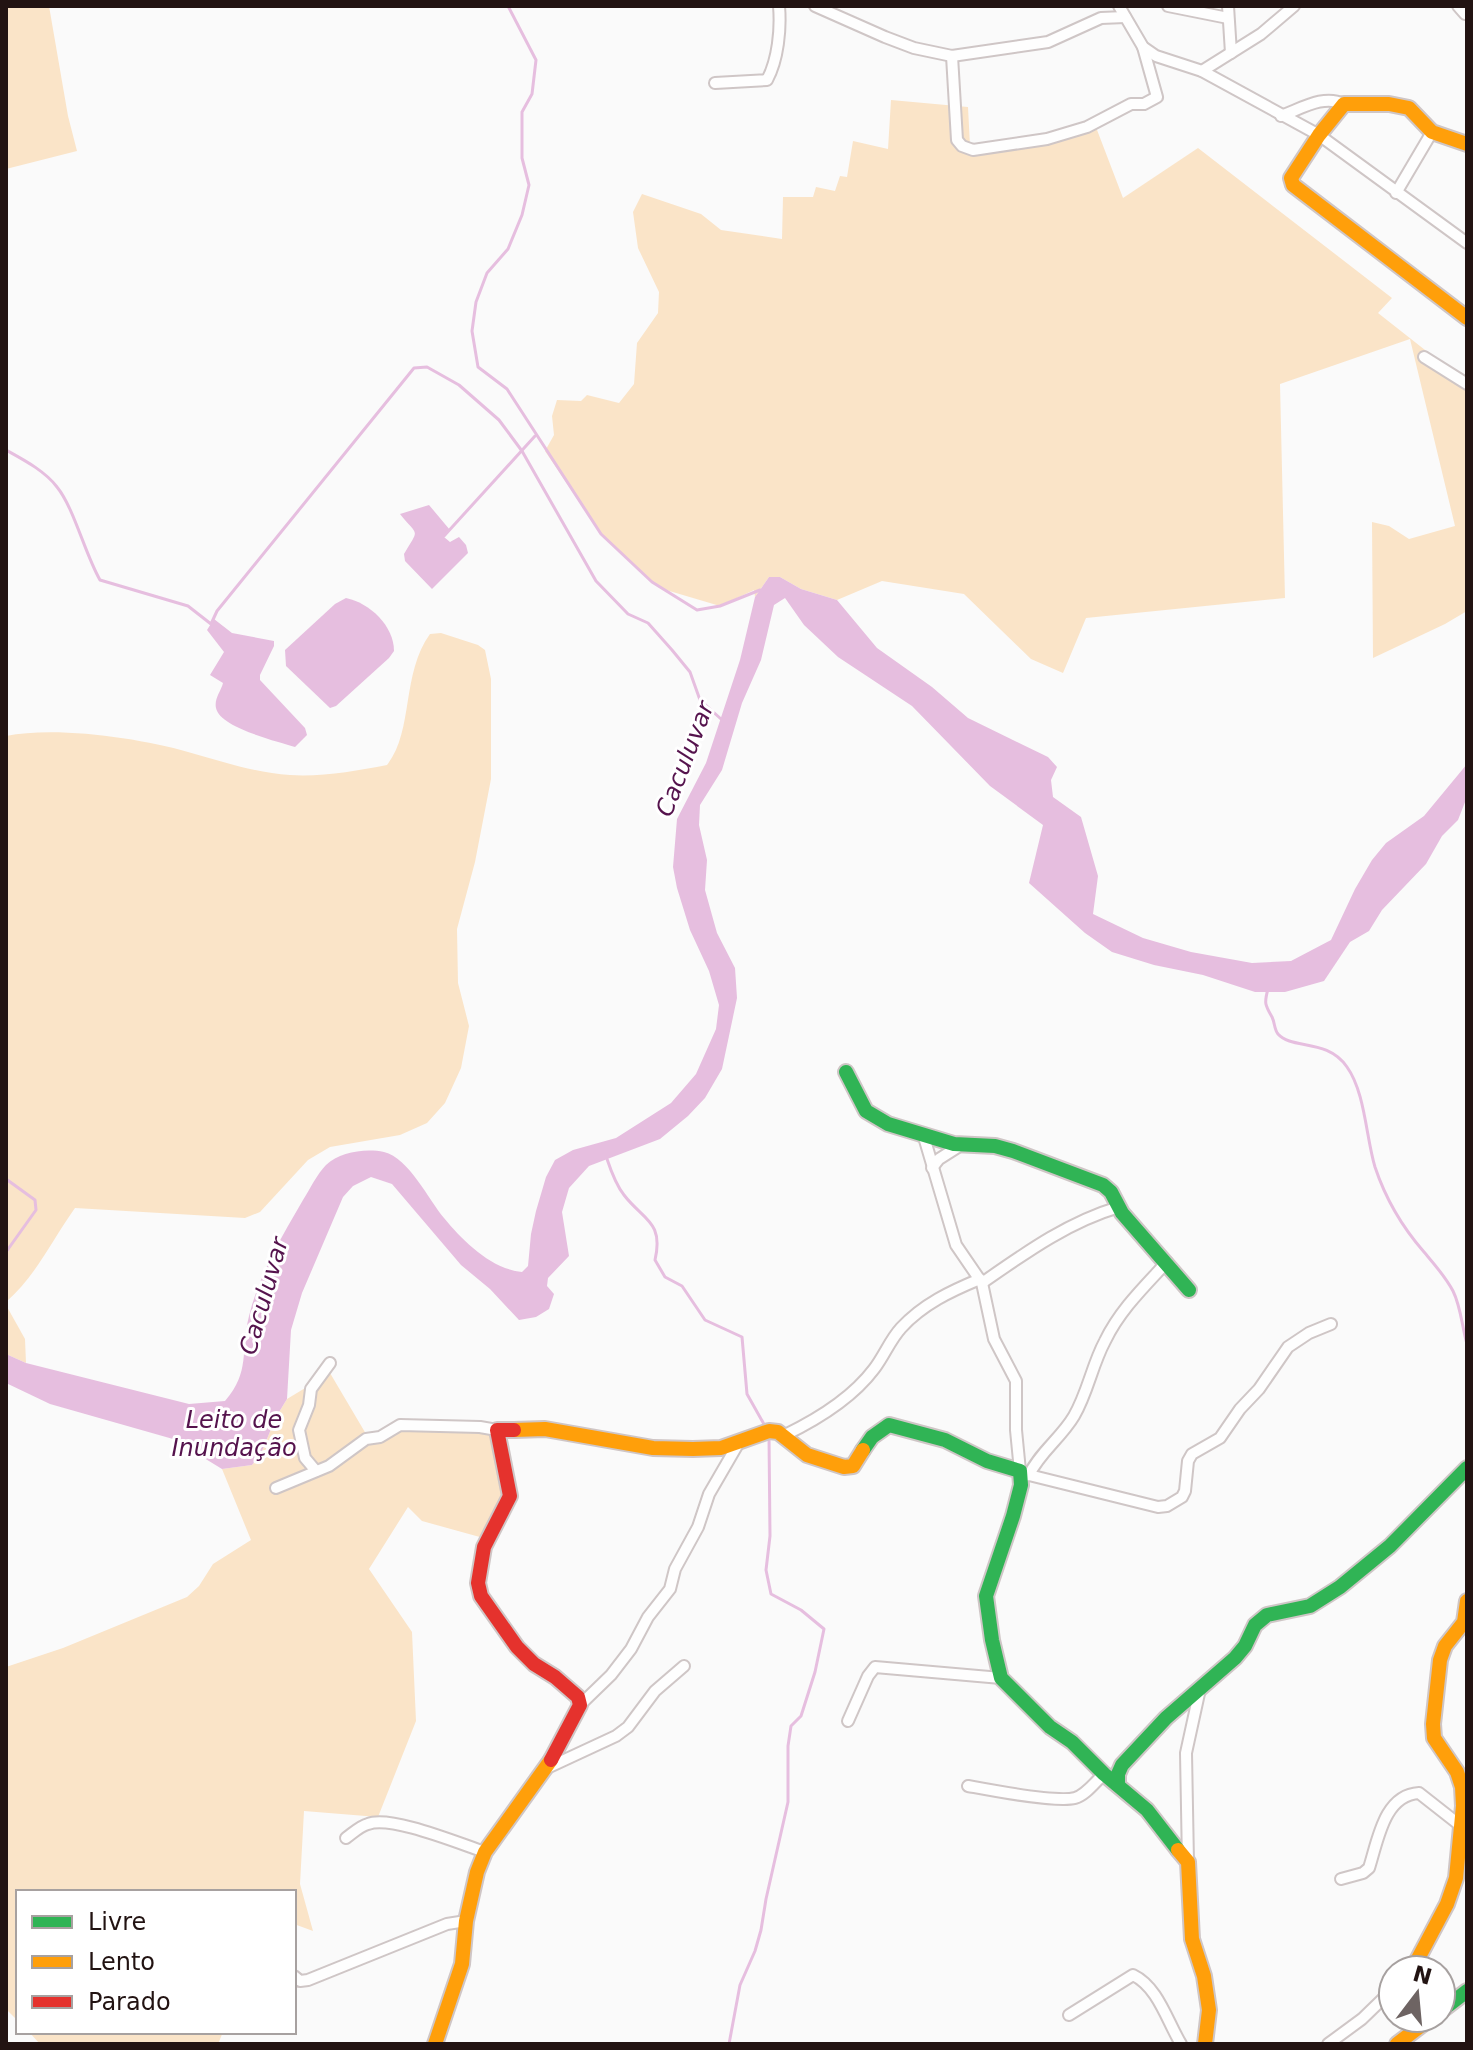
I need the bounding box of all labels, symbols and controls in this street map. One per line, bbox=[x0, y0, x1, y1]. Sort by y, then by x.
water label: Caculuvar bbox=[650, 696, 720, 820]
water label: Caculuvar bbox=[234, 1232, 295, 1358]
water label: Leito de Inundação bbox=[171, 1406, 297, 1462]
legend bbox=[16, 1890, 296, 2034]
text: Livre bbox=[88, 1908, 146, 1936]
text: Lento bbox=[88, 1948, 155, 1976]
north arrow bbox=[1377, 1954, 1457, 2034]
text: N bbox=[1410, 1961, 1435, 1990]
text: Parado bbox=[88, 1988, 171, 2016]

